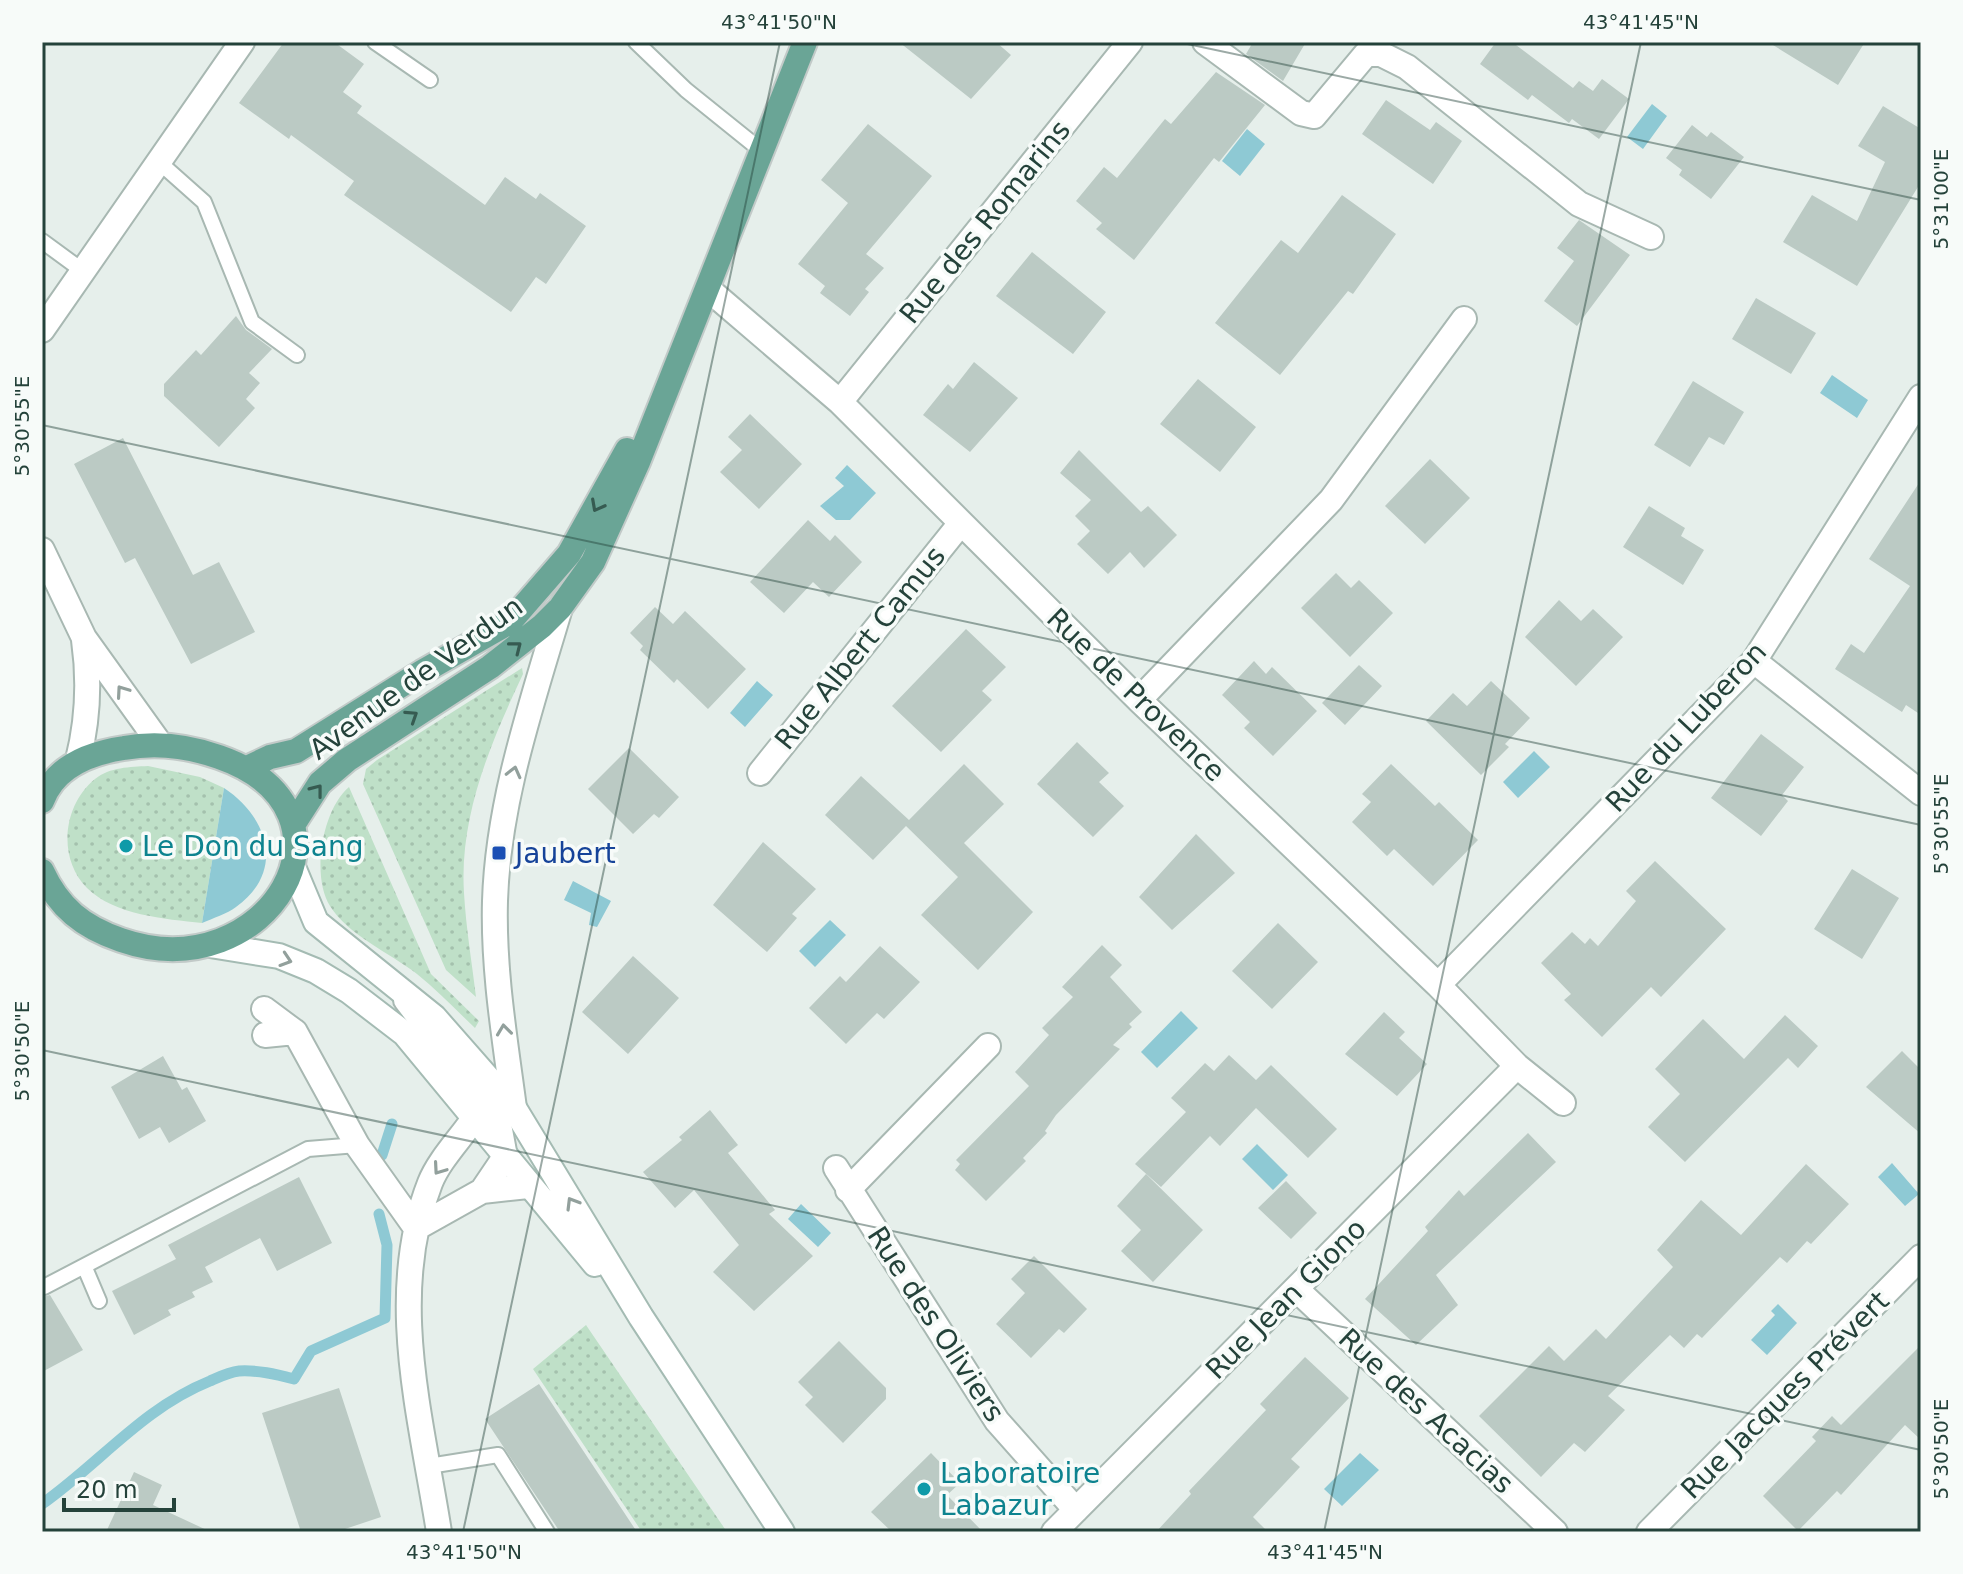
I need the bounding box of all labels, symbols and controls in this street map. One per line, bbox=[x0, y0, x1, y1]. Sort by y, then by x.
text: 43°41'50"N bbox=[721, 10, 837, 34]
text: 43°41'45"N bbox=[1583, 10, 1699, 34]
street label: Rue des Romarins bbox=[893, 114, 1077, 330]
text: 5°31'00"E bbox=[1929, 149, 1953, 249]
text: 5°30'55"E bbox=[10, 376, 34, 476]
one-way arrow bbox=[592, 498, 607, 513]
street label: Rue Albert Camus bbox=[768, 540, 952, 756]
street label: Avenue de Verdun bbox=[303, 590, 529, 766]
street label: Rue de Provence bbox=[1040, 602, 1232, 788]
street label: Rue du Luberon bbox=[1599, 635, 1773, 819]
one-way arrow bbox=[507, 642, 522, 656]
one-way arrow bbox=[117, 685, 132, 699]
one-way arrow bbox=[403, 711, 418, 726]
one-way arrow bbox=[504, 766, 521, 780]
text: 5°30'55"E bbox=[1929, 774, 1953, 874]
one-way arrow bbox=[307, 784, 321, 799]
place label: Le Don du Sang bbox=[142, 830, 363, 863]
marker: Le Don du Sang bbox=[117, 837, 135, 855]
place label: Jaubert bbox=[513, 837, 616, 870]
marker: Jaubert bbox=[490, 844, 508, 862]
one-way arrow bbox=[278, 950, 292, 966]
text: 5°30'50"E bbox=[10, 1001, 34, 1101]
one-way arrow bbox=[496, 1024, 513, 1037]
one-way arrow bbox=[434, 1161, 449, 1175]
one-way arrow bbox=[566, 1197, 581, 1212]
street label: Rue Jean Giono bbox=[1199, 1212, 1373, 1386]
street label: Rue des Oliviers bbox=[861, 1220, 1011, 1428]
street label: Rue Jacques Prévert bbox=[1674, 1284, 1896, 1506]
street label: Rue des Acacias bbox=[1332, 1322, 1520, 1500]
text: 5°30'50"E bbox=[1929, 1399, 1953, 1499]
place label: Laboratoire Labazur bbox=[940, 1457, 1100, 1522]
scale bar bbox=[64, 1462, 174, 1512]
text: 20 m bbox=[76, 1476, 138, 1504]
marker: Laboratoire Labazur bbox=[915, 1480, 933, 1498]
text: 43°41'50"N bbox=[406, 1540, 522, 1564]
text: 43°41'45"N bbox=[1267, 1540, 1383, 1564]

